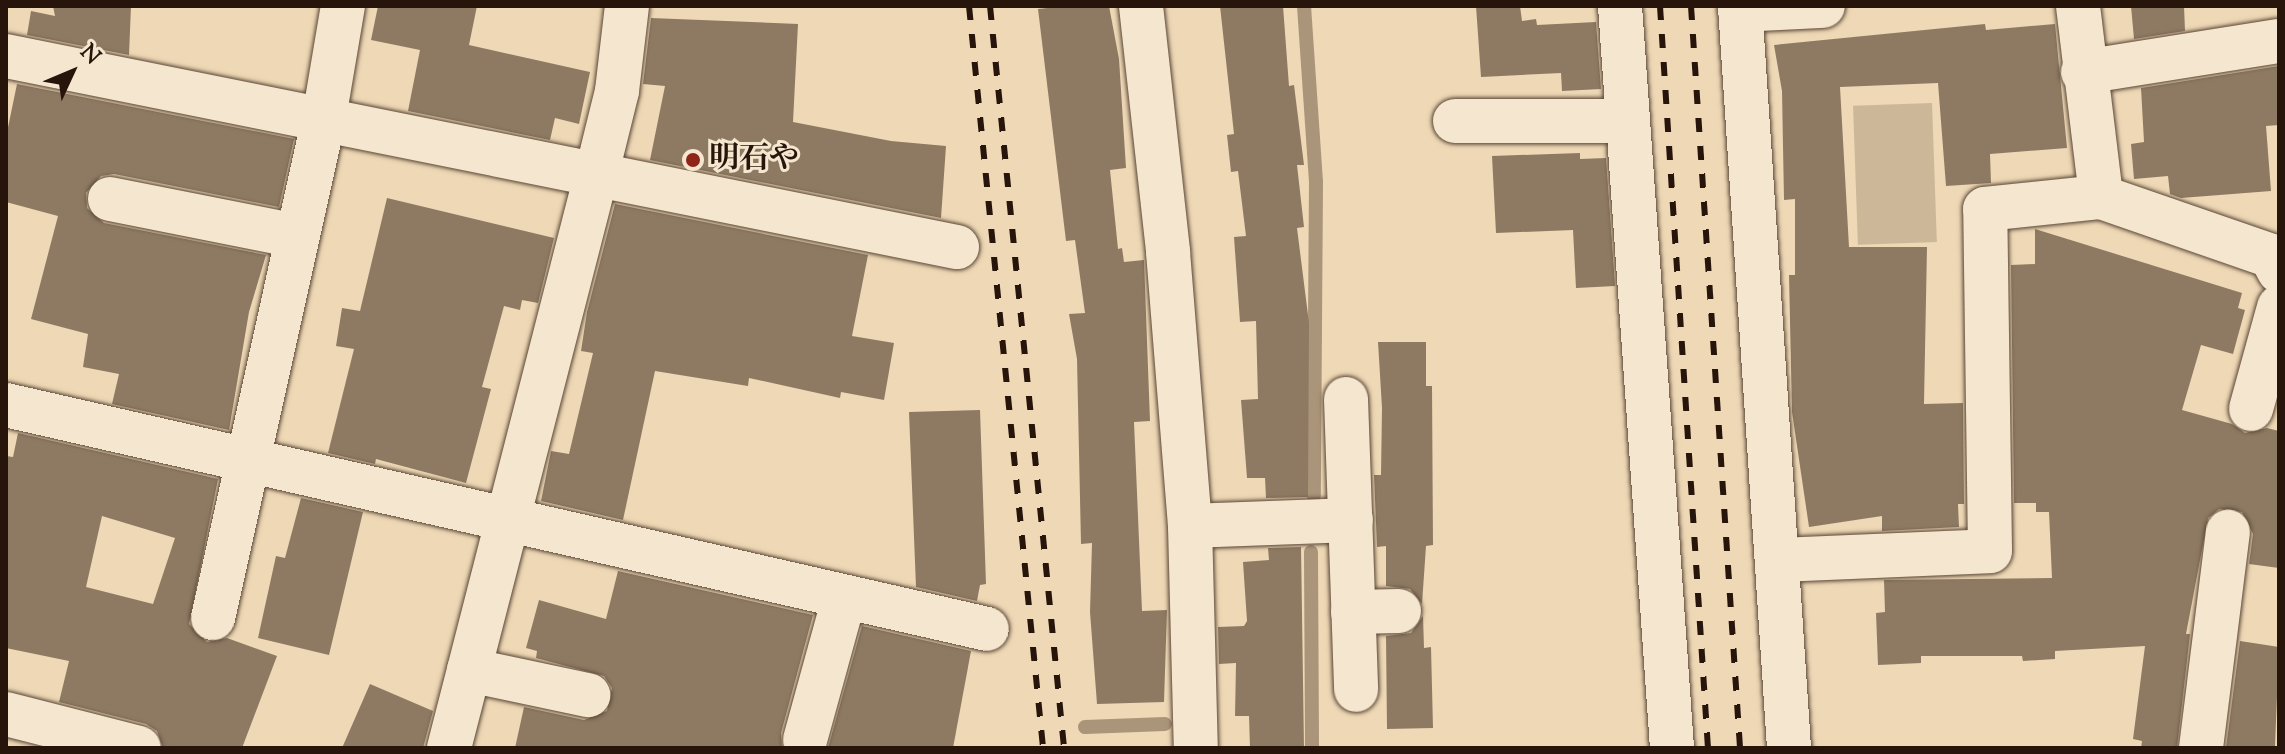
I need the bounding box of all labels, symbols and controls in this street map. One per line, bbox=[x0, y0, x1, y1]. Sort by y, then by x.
north arrow bbox=[32, 32, 112, 112]
text: N bbox=[72, 38, 107, 73]
place label: 明石や bbox=[709, 142, 799, 178]
marker: 明石や bbox=[684, 151, 702, 169]

